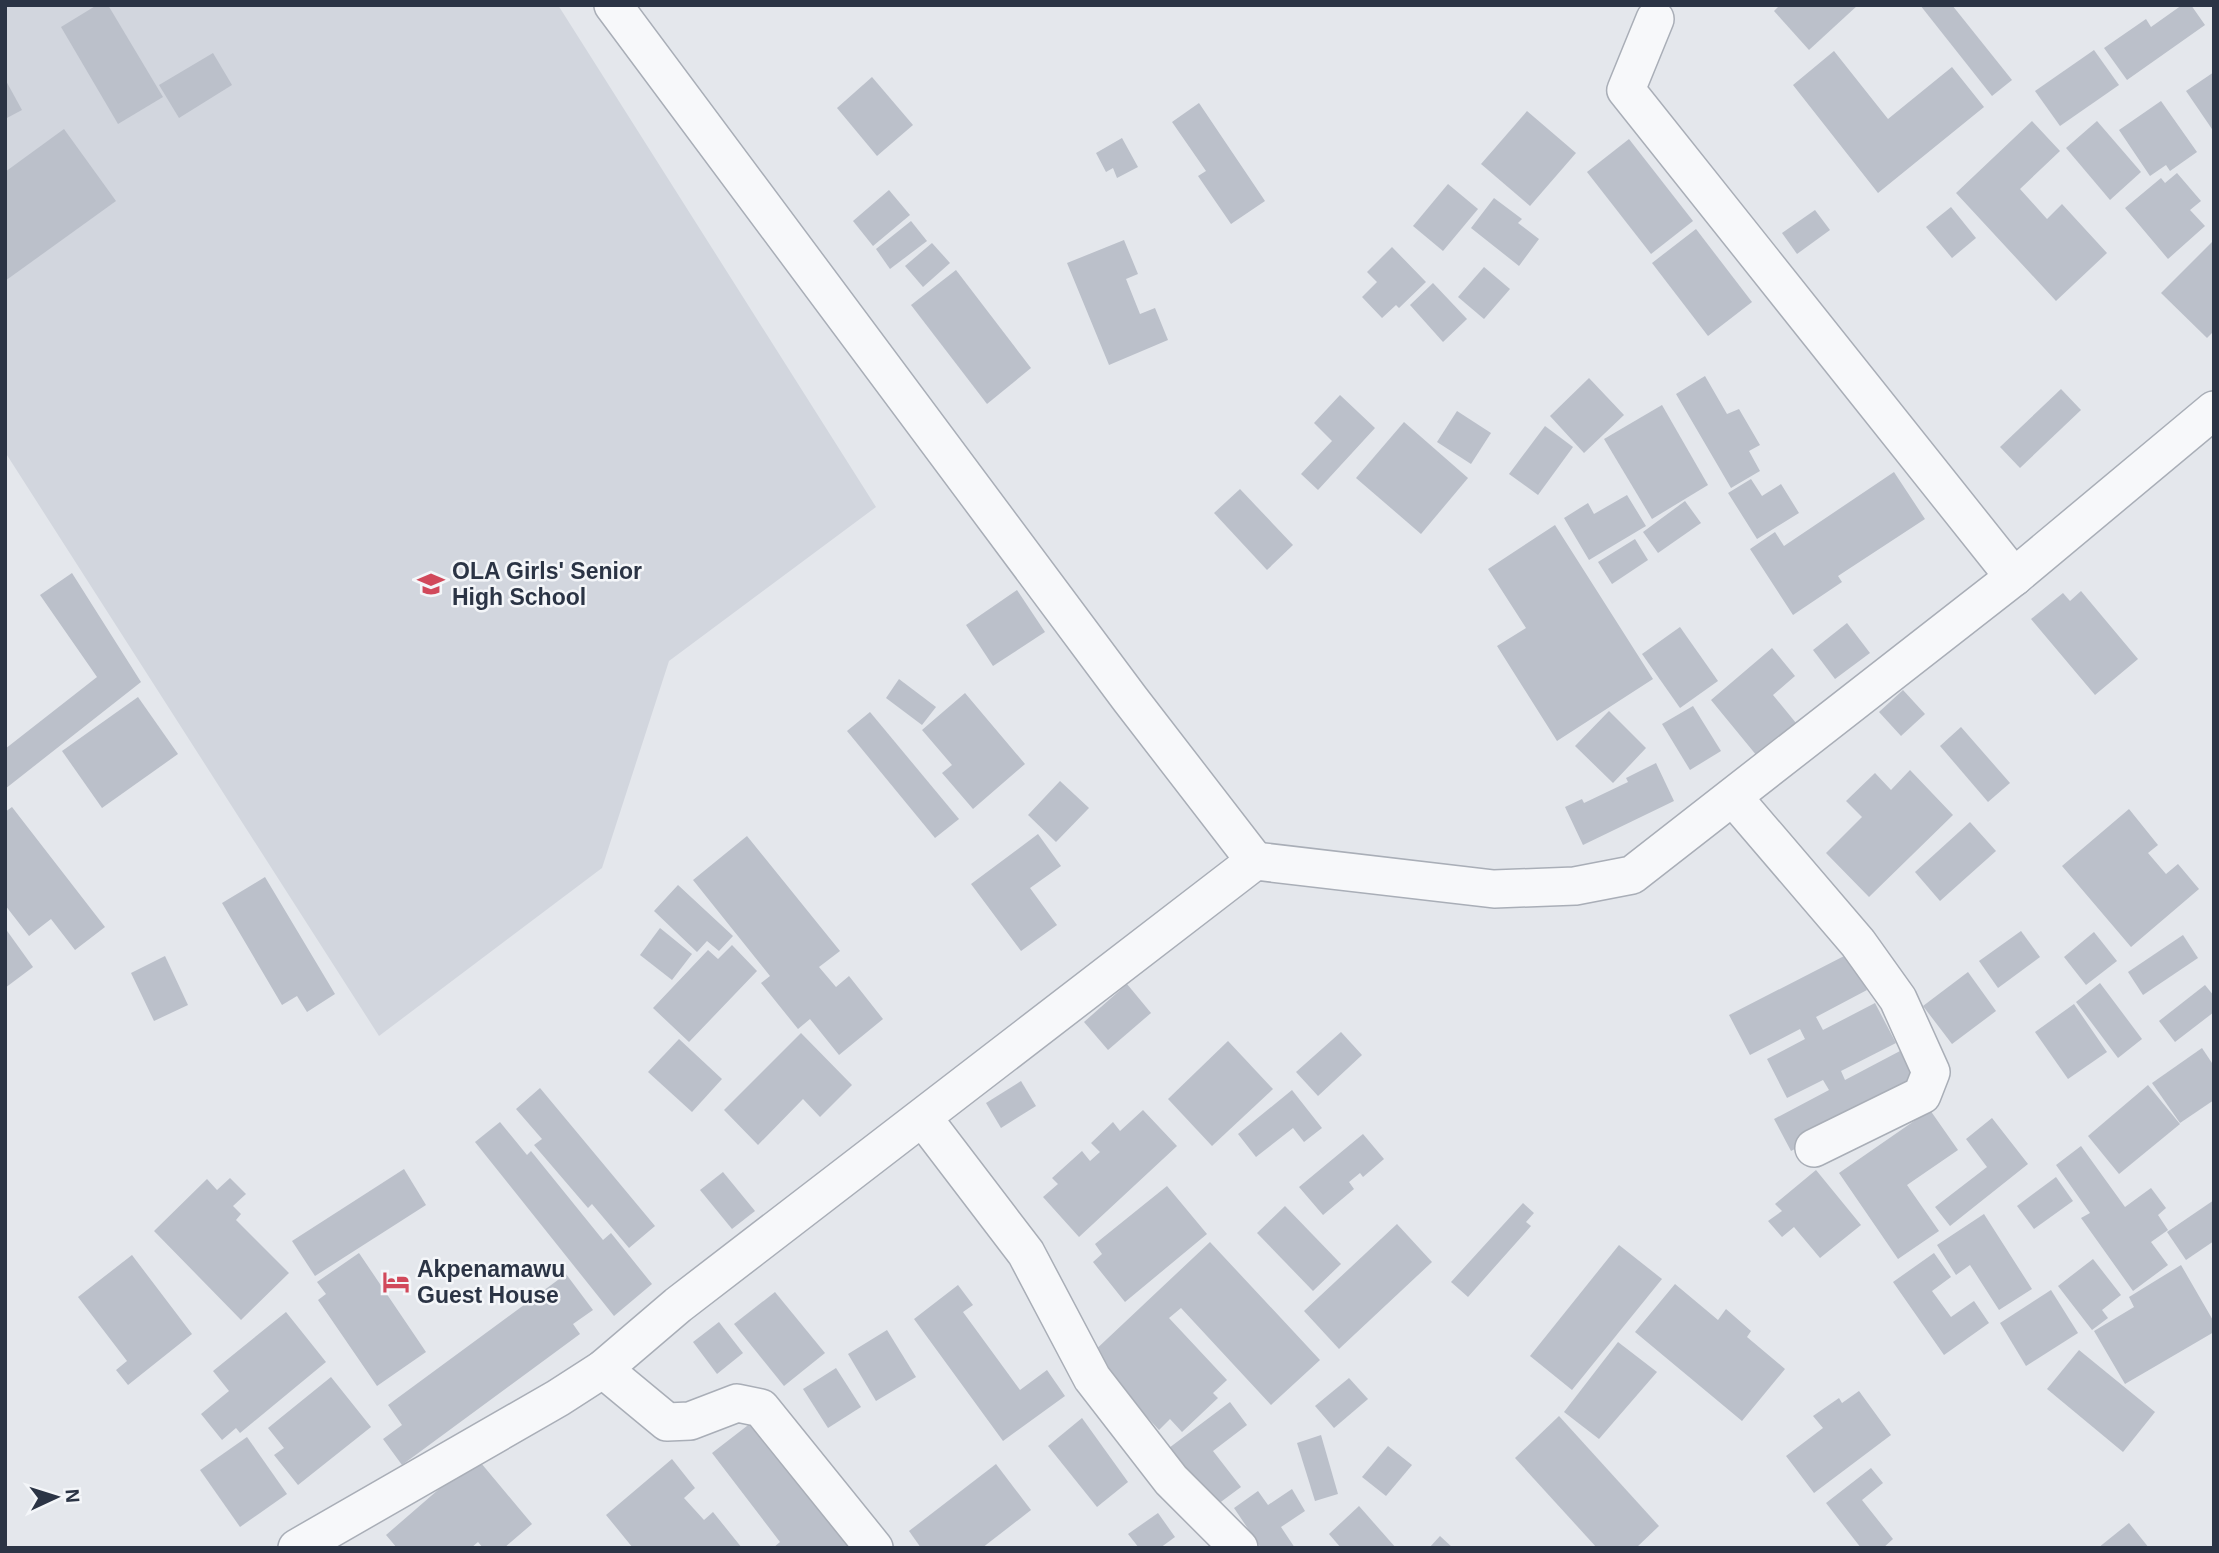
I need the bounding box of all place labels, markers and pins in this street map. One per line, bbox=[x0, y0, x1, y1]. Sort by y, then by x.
place label: OLA Girls' Senior High School bbox=[452, 558, 642, 610]
school or university icon: OLA Girls' Senior High School bbox=[416, 569, 446, 599]
place label: Akpenamawu Guest House bbox=[417, 1256, 565, 1308]
hotel icon: Akpenamawu Guest House bbox=[381, 1267, 411, 1297]

